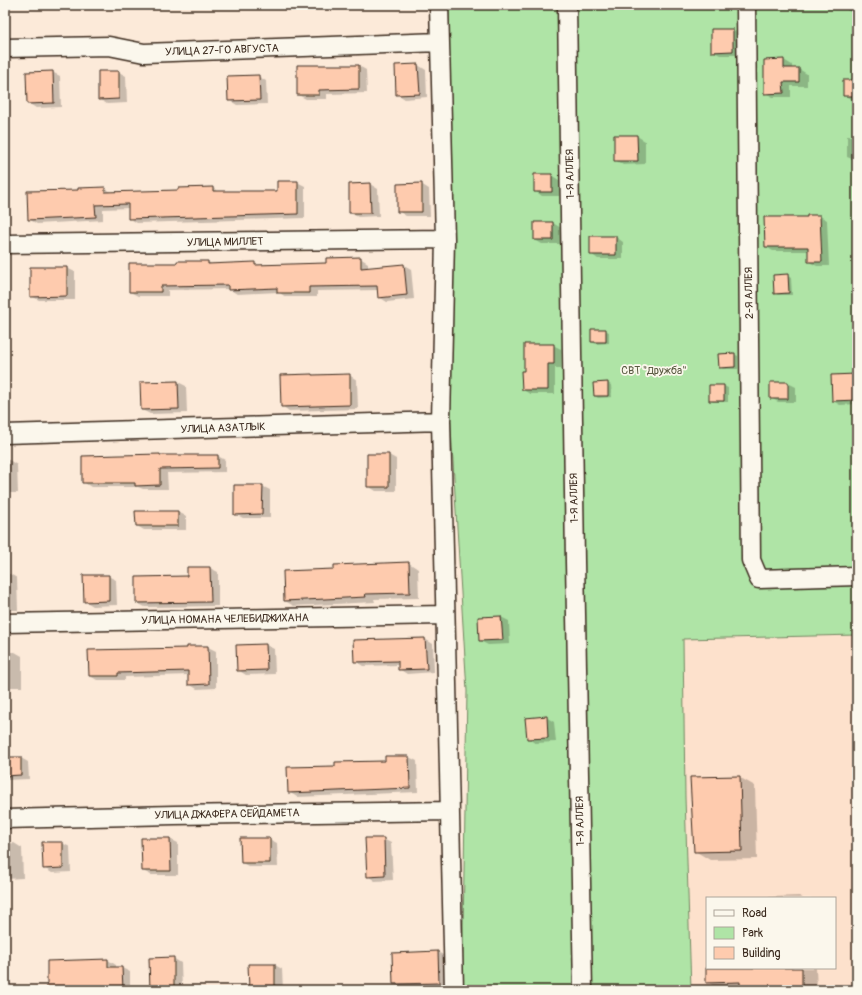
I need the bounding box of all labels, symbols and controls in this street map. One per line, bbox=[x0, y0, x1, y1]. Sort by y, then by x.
street label: УЛИЦА 27-ГО АВГУСТА bbox=[165, 42, 279, 58]
street label: 1-Я АЛЛЕЯ bbox=[563, 149, 577, 199]
street label: УЛИЦА МИЛЛЕТ bbox=[187, 235, 263, 249]
street label: 2-Я АЛЛЕЯ bbox=[742, 267, 756, 319]
park label: СВТ "Дружба" bbox=[621, 364, 687, 377]
street label: УЛИЦА АЗАТЛЫК bbox=[180, 420, 266, 436]
street label: 1-Я АЛЛЕЯ bbox=[567, 473, 581, 523]
street label: УЛИЦА НОМАНА ЧЕЛЕБИДЖИХАНА bbox=[141, 611, 309, 627]
street label: 1-Я АЛЛЕЯ bbox=[573, 796, 587, 846]
street label: УЛИЦА ДЖАФЕРА СЕЙДАМЕТА bbox=[154, 806, 300, 822]
legend bbox=[706, 897, 836, 969]
text: Road bbox=[742, 906, 767, 921]
text: Park bbox=[742, 926, 763, 941]
text: Building bbox=[742, 946, 781, 961]

